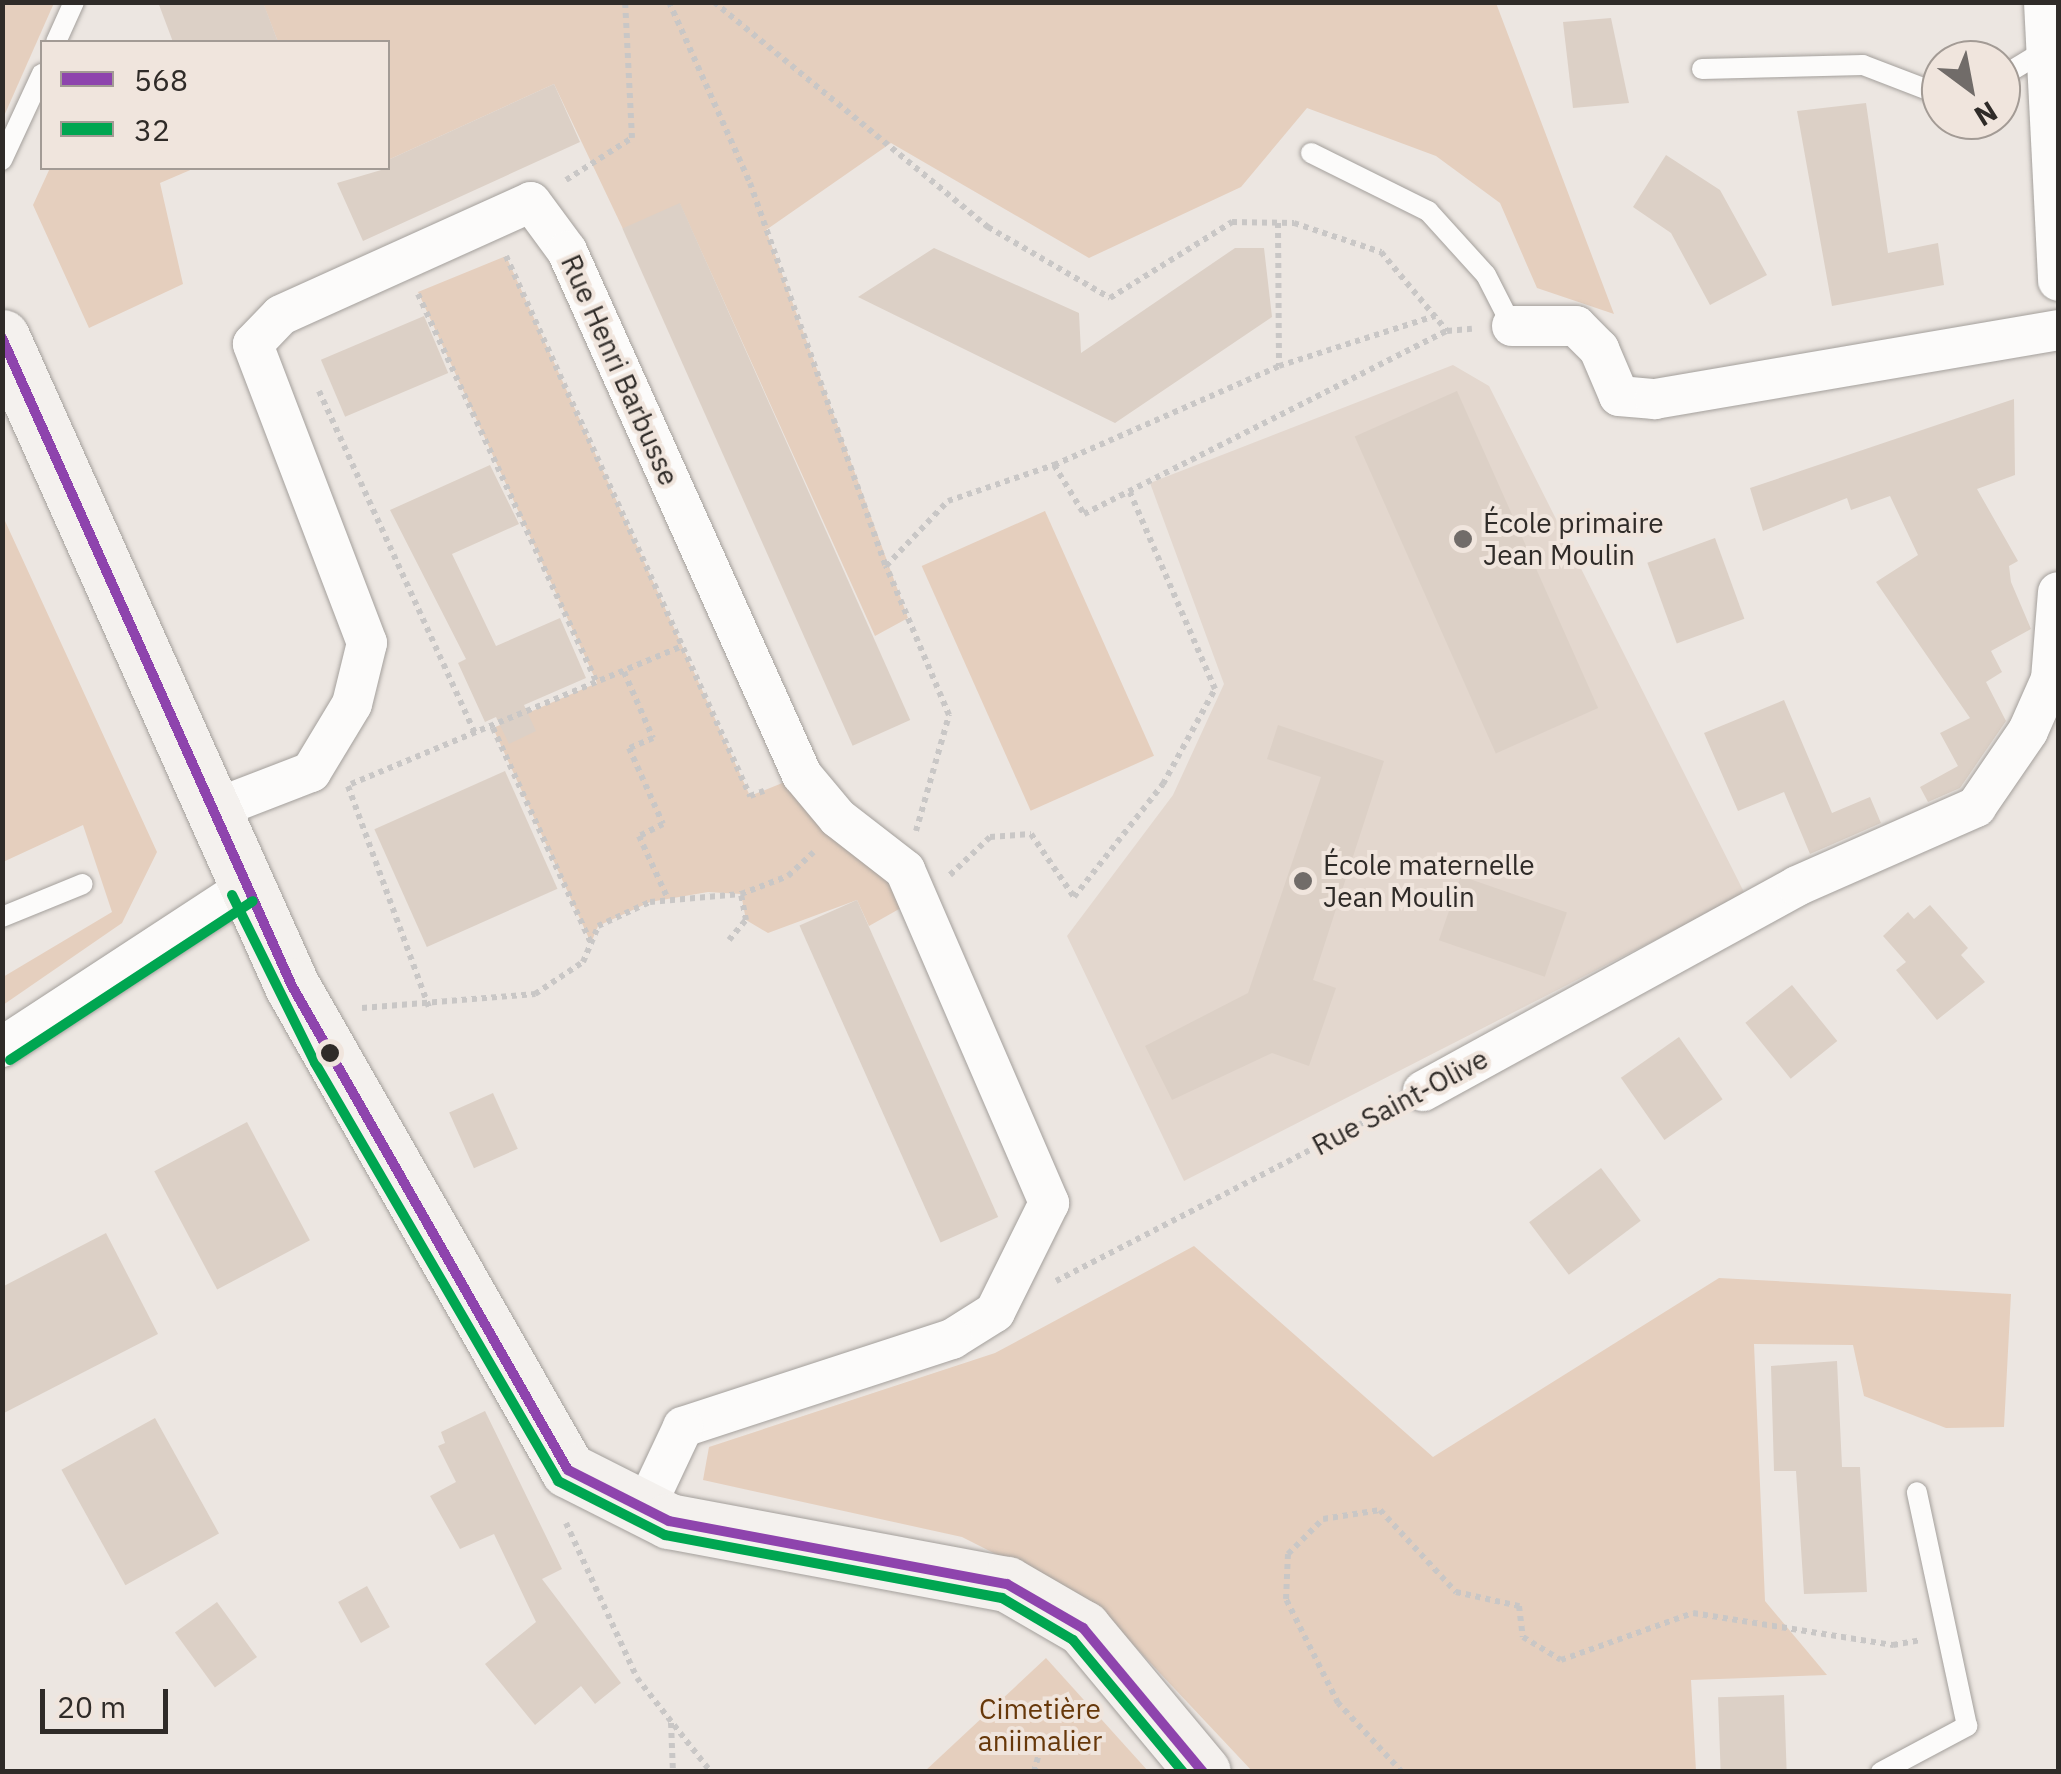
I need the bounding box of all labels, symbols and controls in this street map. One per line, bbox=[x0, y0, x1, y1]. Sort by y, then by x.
legend bbox=[40, 40, 390, 170]
north arrow bbox=[1921, 40, 2021, 140]
text: 568 bbox=[134, 60, 188, 99]
text: N bbox=[1968, 93, 2005, 135]
text: 32 bbox=[134, 110, 170, 149]
street label: Rue Henri Barbusse bbox=[554, 249, 686, 491]
place label: École primaire Jean Moulin bbox=[1483, 506, 1664, 572]
marker: École primaire Jean Moulin bbox=[1452, 528, 1474, 550]
place label: École maternelle Jean Moulin bbox=[1323, 848, 1535, 914]
marker: École maternelle Jean Moulin bbox=[1292, 870, 1314, 892]
street label: Rue Saint-Olive bbox=[1306, 1042, 1494, 1162]
unlabelled marker bbox=[320, 1043, 340, 1063]
scale bar bbox=[45, 1669, 172, 1731]
text: 20 m bbox=[57, 1687, 126, 1726]
park label: Cimetière aniimalier bbox=[978, 1692, 1102, 1758]

